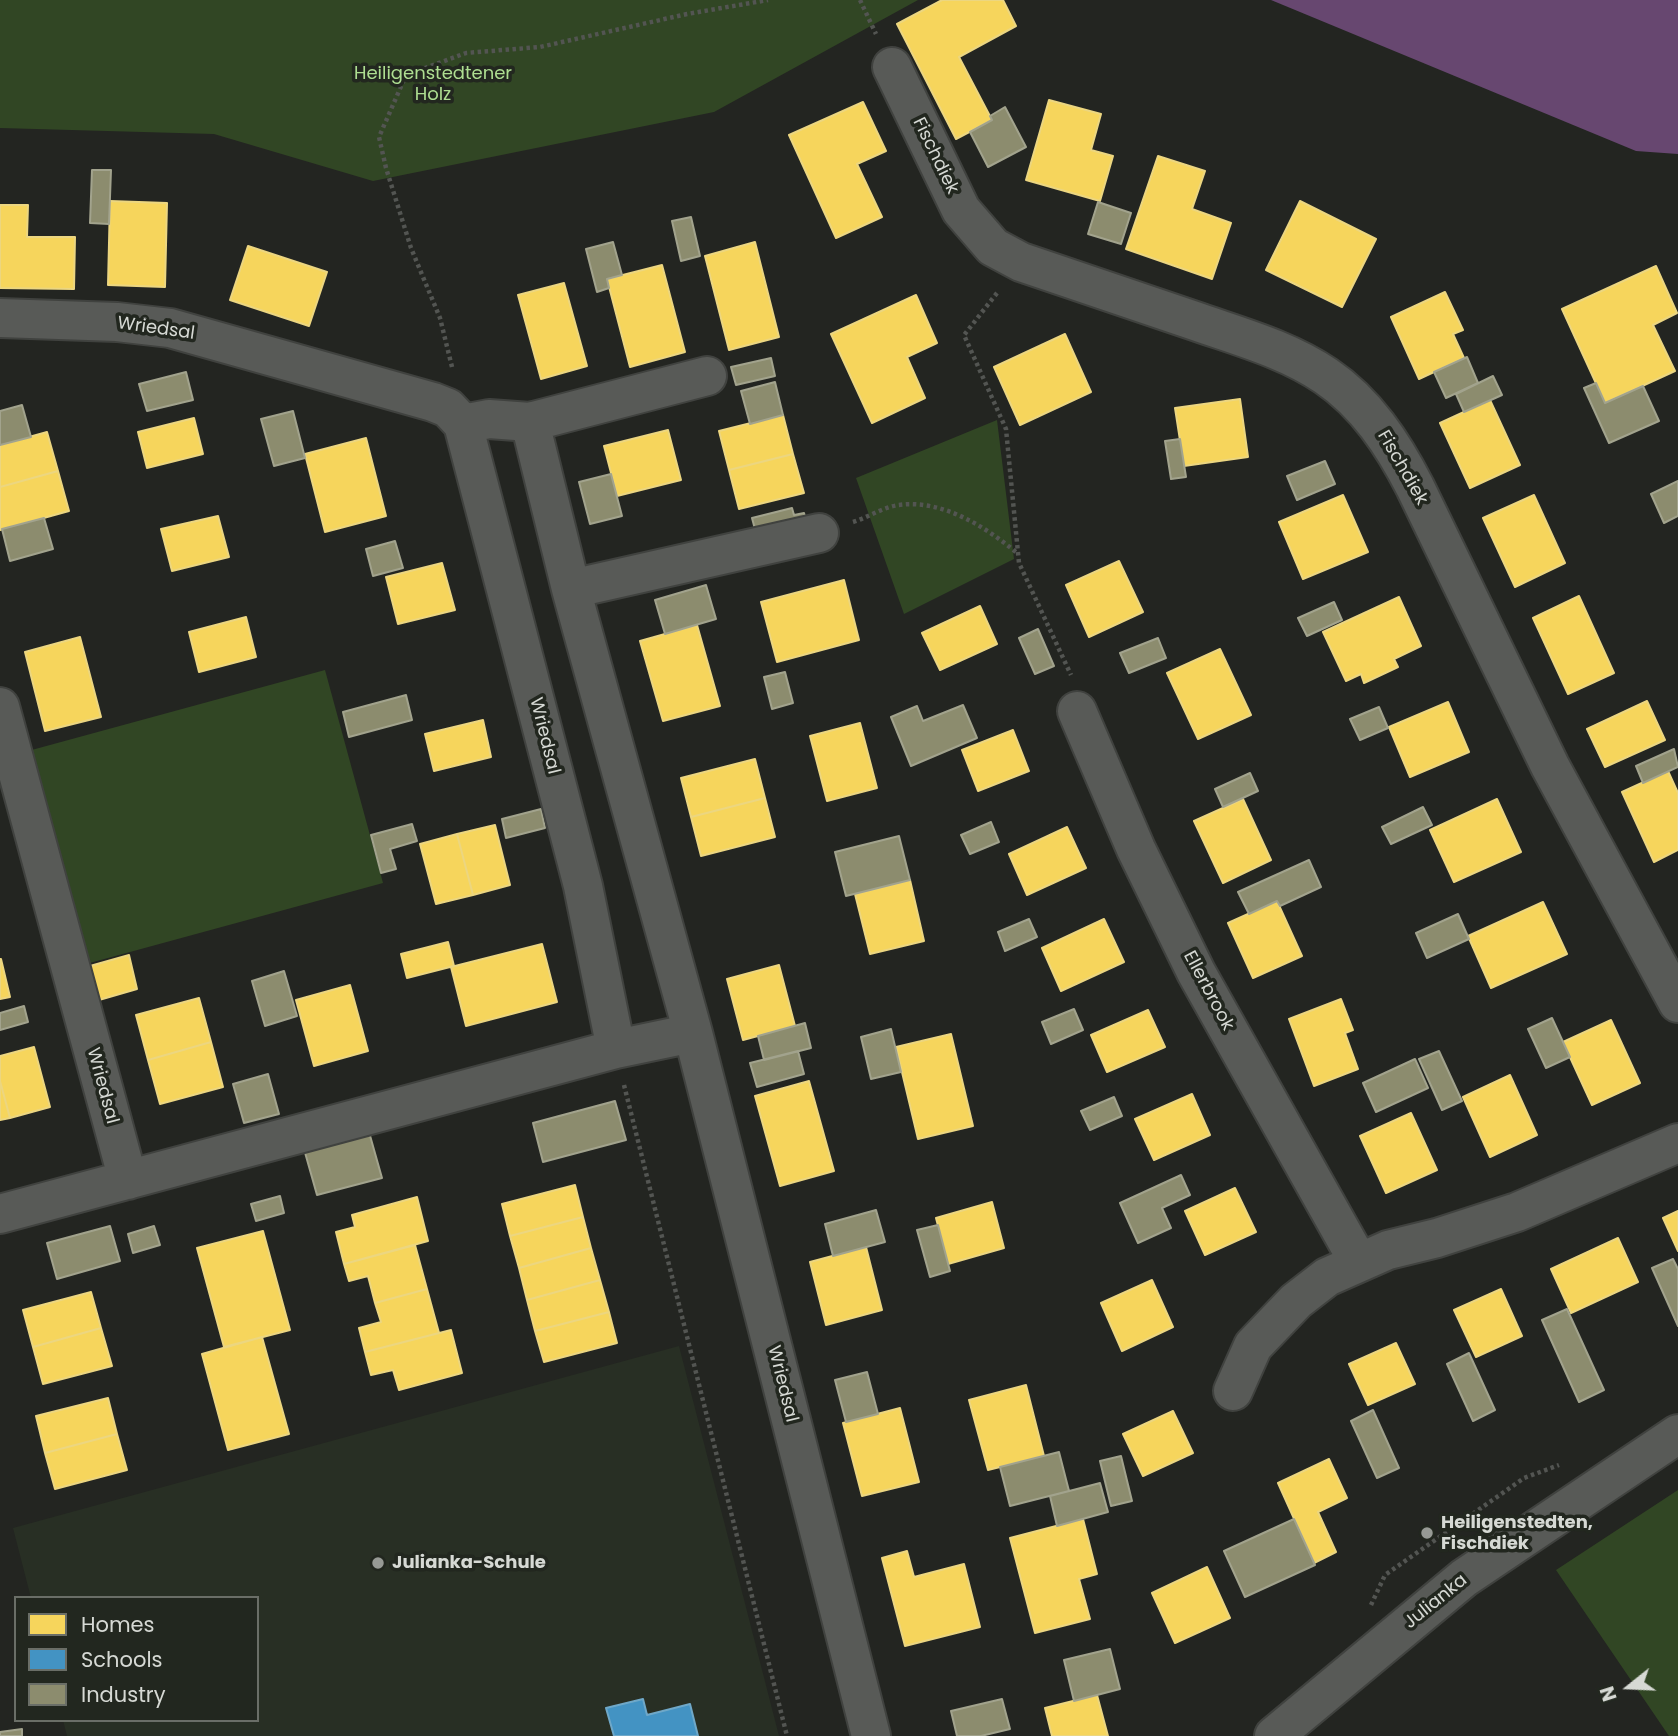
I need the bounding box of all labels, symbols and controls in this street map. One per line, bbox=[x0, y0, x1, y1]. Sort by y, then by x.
park label: Heiligenstedtener Holz bbox=[354, 63, 512, 106]
street label: Fischdiek bbox=[907, 114, 963, 198]
street label: Wriedsal bbox=[116, 313, 196, 345]
street label: Fischdiek bbox=[1372, 427, 1432, 509]
street label: Wriedsal bbox=[524, 696, 564, 776]
street label: Ellerbrook bbox=[1178, 947, 1238, 1035]
street label: Wriedsal bbox=[81, 1046, 123, 1126]
street label: Wriedsal bbox=[762, 1344, 802, 1424]
place label: Heiligenstedten, Fischdiek bbox=[1441, 1512, 1593, 1554]
marker: Heiligenstedten, Fischdiek bbox=[1419, 1525, 1435, 1541]
place label: Julianka-Schule bbox=[392, 1552, 546, 1574]
marker: Julianka-Schule bbox=[370, 1555, 386, 1571]
street label: Julianka bbox=[1400, 1570, 1472, 1634]
legend bbox=[14, 1596, 259, 1722]
text: Homes bbox=[81, 1610, 155, 1639]
text: Schools bbox=[81, 1645, 163, 1674]
north arrow bbox=[1594, 1652, 1664, 1722]
text: Industry bbox=[81, 1680, 166, 1709]
text: N bbox=[1594, 1683, 1624, 1705]

